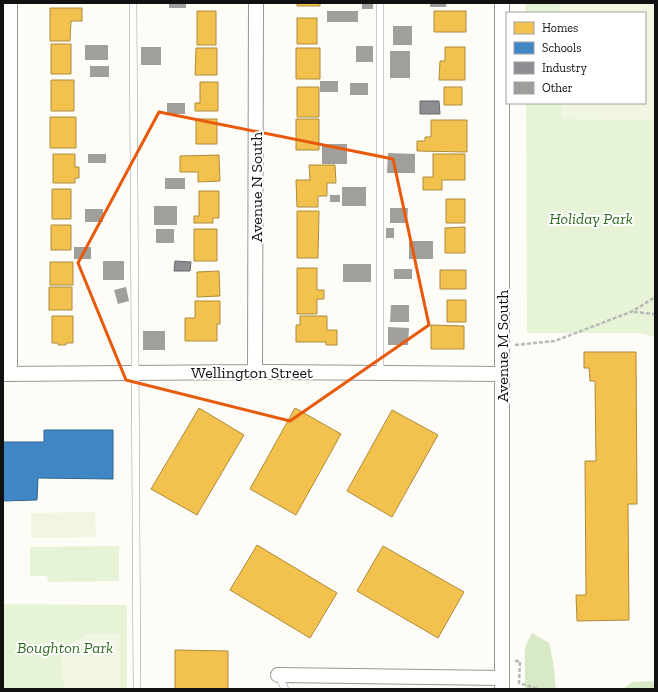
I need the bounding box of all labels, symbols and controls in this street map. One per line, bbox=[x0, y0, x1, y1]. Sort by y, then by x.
legend bbox=[506, 12, 646, 104]
text: Homes bbox=[542, 21, 578, 35]
text: Schools bbox=[542, 41, 581, 55]
text: Industry bbox=[542, 61, 588, 75]
text: Other bbox=[542, 81, 573, 95]
street label: Avenue N South bbox=[247, 132, 266, 242]
park label: Holiday Park bbox=[549, 209, 633, 228]
street label: Avenue M South bbox=[493, 290, 512, 402]
street label: Wellington Street bbox=[191, 363, 313, 382]
park label: Boughton Park bbox=[17, 638, 113, 657]

